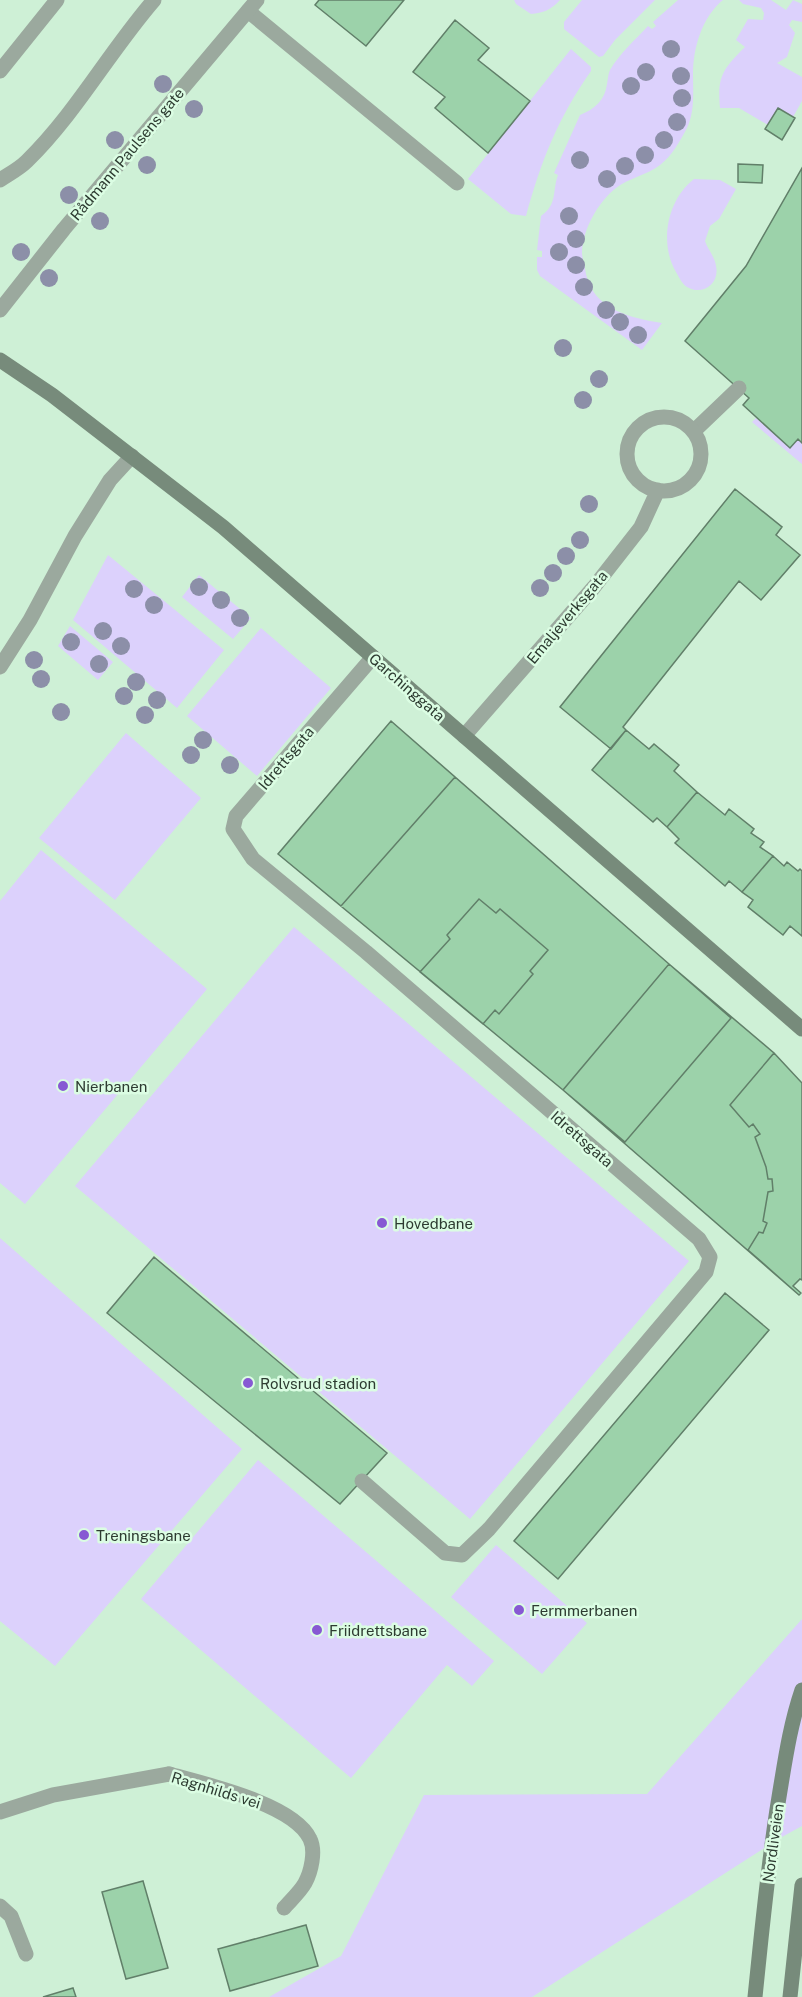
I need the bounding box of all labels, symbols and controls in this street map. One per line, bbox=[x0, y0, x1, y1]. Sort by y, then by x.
street label: Rådmann Paulsens gate bbox=[67, 84, 187, 224]
street label: Emaljeverksgata bbox=[523, 567, 611, 667]
street label: Garchinggata bbox=[366, 650, 448, 724]
street label: Idrettsgata bbox=[255, 723, 317, 793]
place label: Nierbanen bbox=[75, 1078, 147, 1095]
marker: Nierbanen bbox=[56, 1079, 70, 1093]
street label: Idrettsgata bbox=[547, 1107, 617, 1171]
place label: Hovedbane bbox=[394, 1215, 473, 1232]
marker: Hovedbane bbox=[375, 1216, 389, 1230]
place label: Rolvsrud stadion bbox=[260, 1375, 376, 1392]
marker: Rolvsrud stadion bbox=[241, 1376, 255, 1390]
place label: Treningsbane bbox=[96, 1527, 191, 1544]
marker: Treningsbane bbox=[77, 1528, 91, 1542]
place label: Fermmerbanen bbox=[531, 1602, 637, 1619]
marker: Fermmerbanen bbox=[512, 1603, 526, 1617]
place label: Friidrettsbane bbox=[329, 1622, 427, 1639]
marker: Friidrettsbane bbox=[310, 1623, 324, 1637]
street label: Ragnhilds vei bbox=[169, 1768, 263, 1812]
street label: Nordliveien bbox=[759, 1802, 787, 1884]

